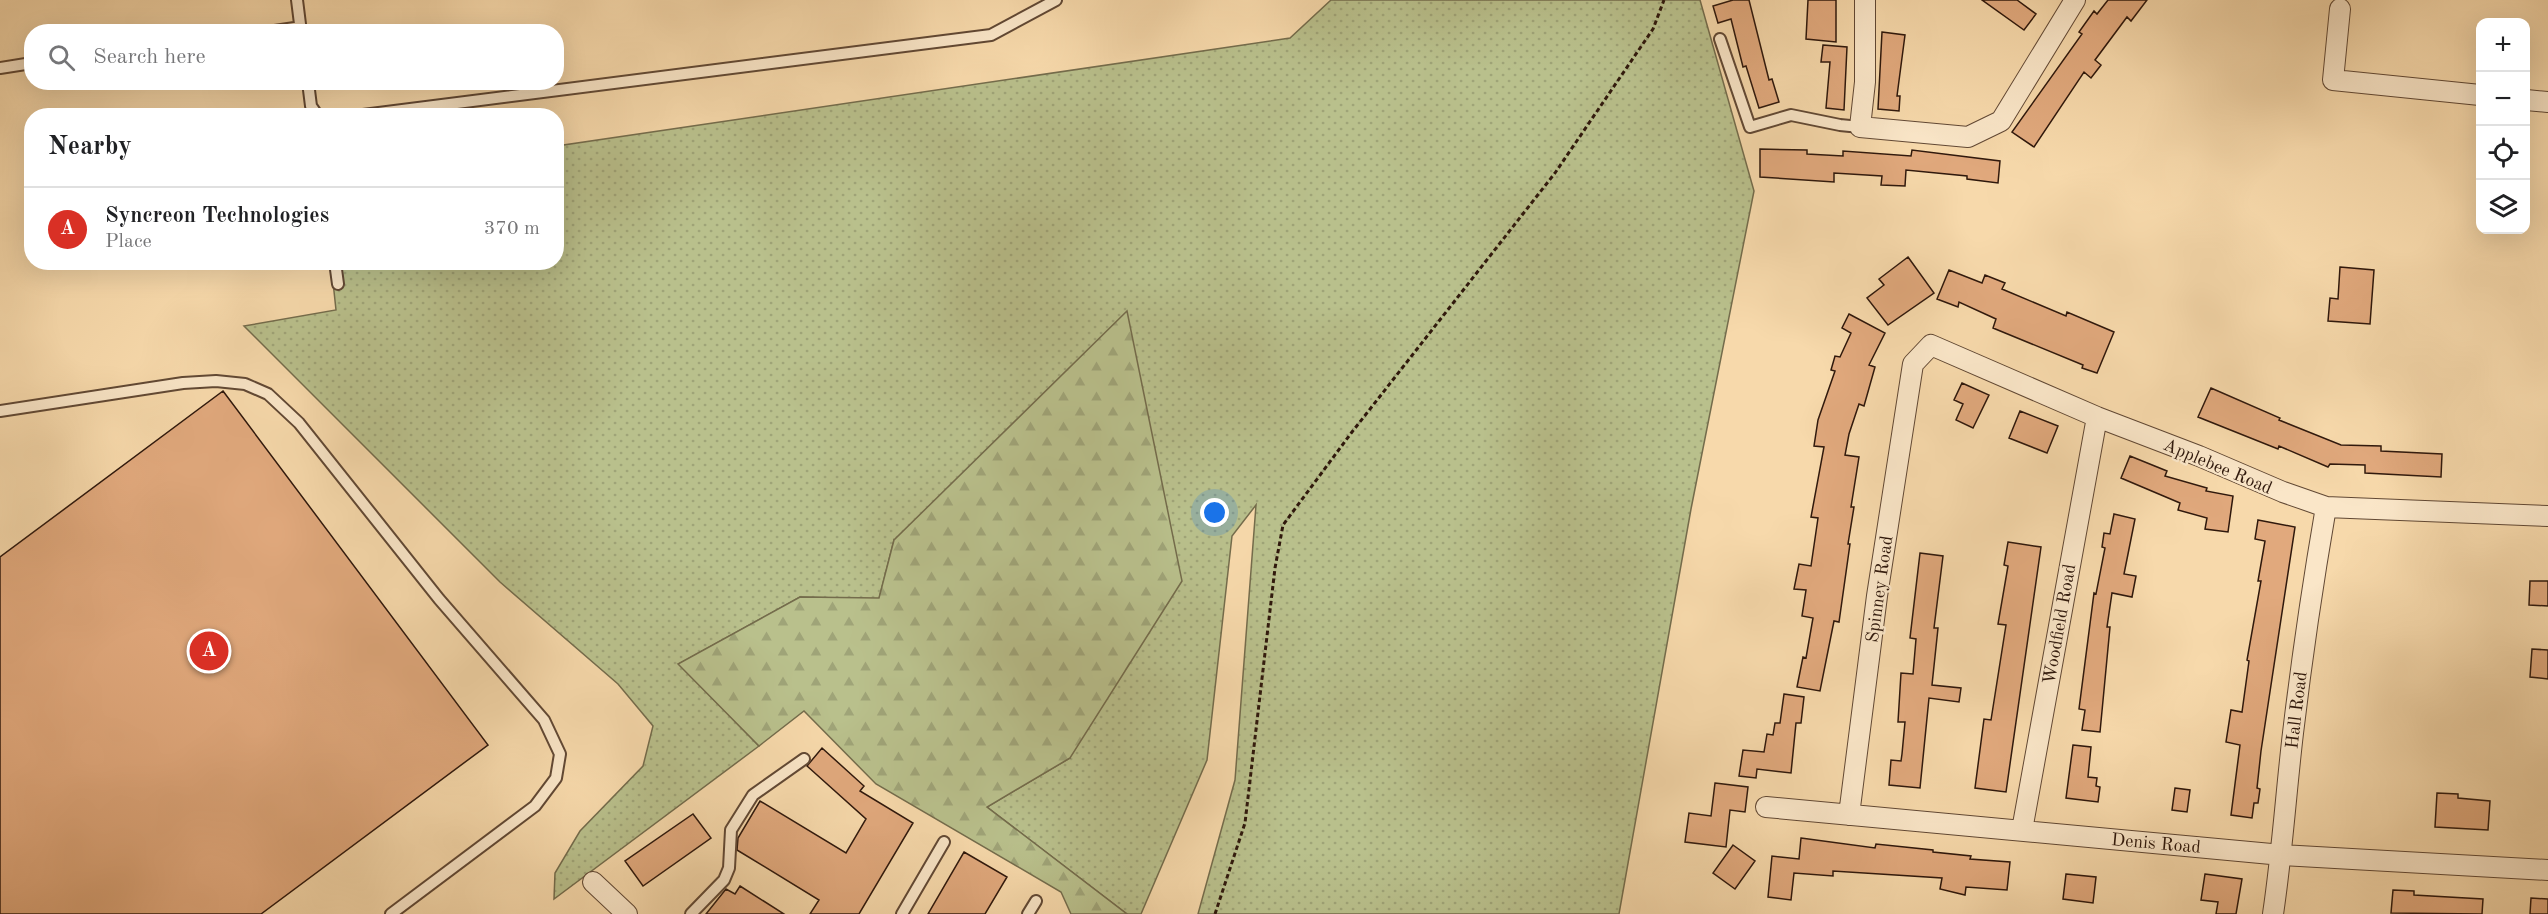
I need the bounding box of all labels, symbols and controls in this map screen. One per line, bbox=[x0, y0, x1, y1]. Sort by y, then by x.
map controls bbox=[2476, 18, 2530, 234]
button: + bbox=[2476, 18, 2530, 72]
search box bbox=[24, 24, 564, 90]
icon: search bbox=[45, 41, 78, 74]
text: Search here bbox=[93, 46, 206, 68]
button: − bbox=[2476, 72, 2530, 126]
button: locate bbox=[2476, 126, 2530, 180]
text: Nearby bbox=[48, 134, 132, 160]
button: layers bbox=[2476, 180, 2530, 234]
text: Syncreon Technologies bbox=[105, 205, 329, 227]
text: A bbox=[60, 219, 75, 239]
text: 370 m bbox=[484, 219, 540, 239]
text: Place bbox=[105, 232, 152, 252]
street label: Applebee Road bbox=[2160, 436, 2275, 498]
your location bbox=[1200, 498, 1229, 527]
street label: Spinney Road bbox=[1864, 535, 1896, 644]
street label: Woodfield Road bbox=[2041, 563, 2079, 686]
pin: A bbox=[190, 628, 228, 674]
street label: Hall Road bbox=[2283, 670, 2311, 750]
street label: Denis Road bbox=[2110, 831, 2201, 857]

